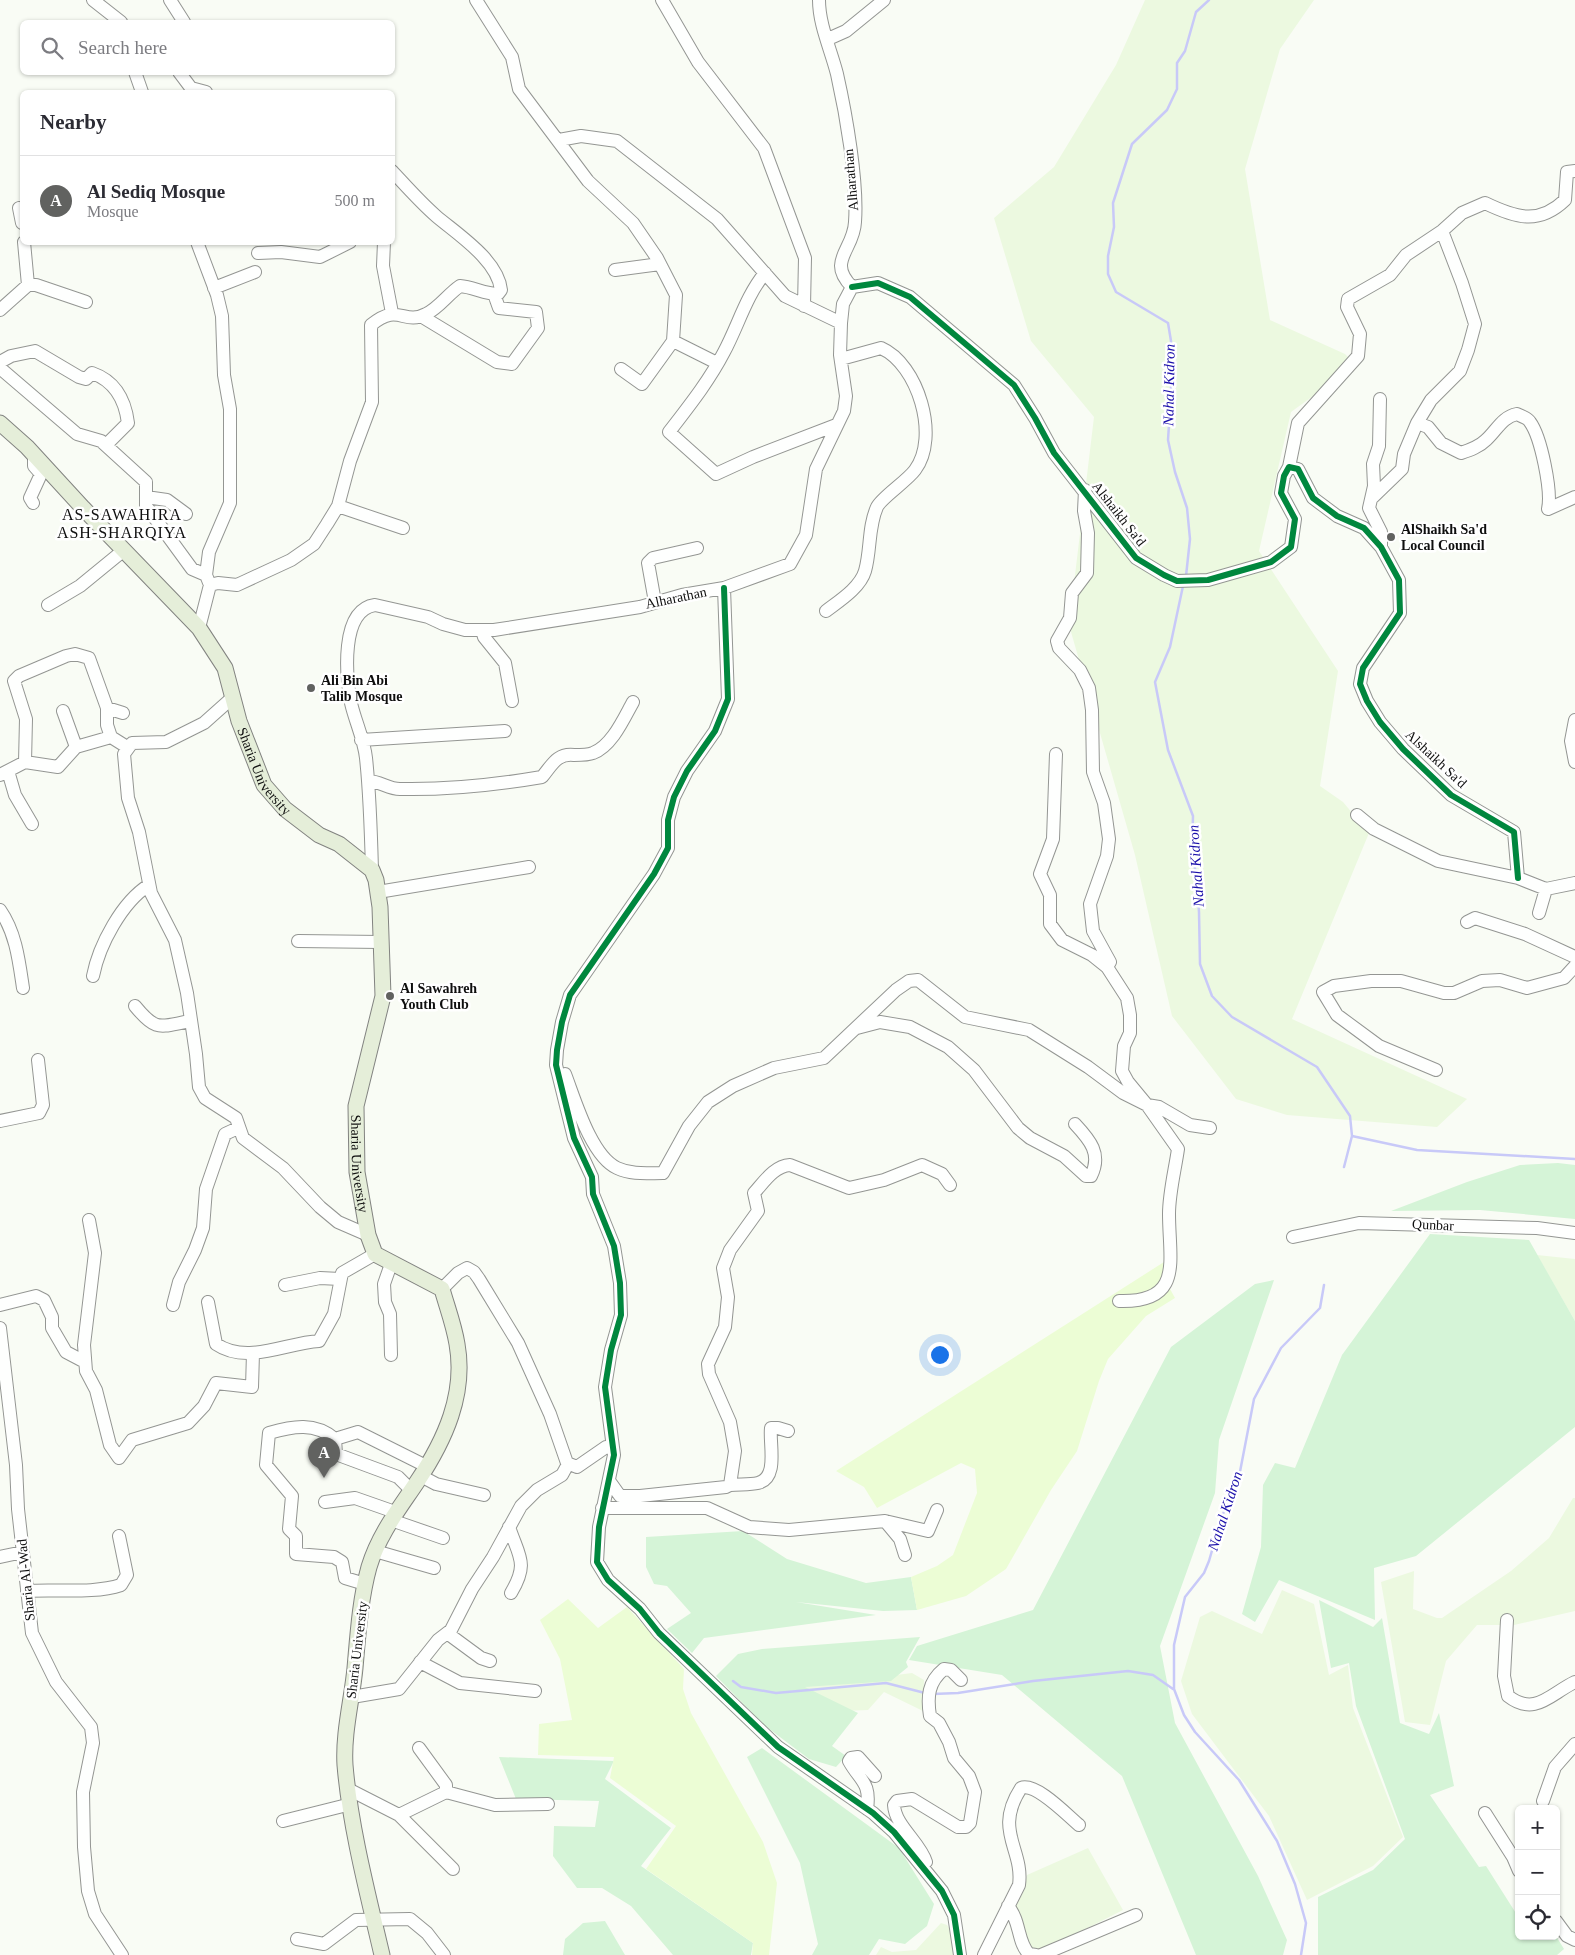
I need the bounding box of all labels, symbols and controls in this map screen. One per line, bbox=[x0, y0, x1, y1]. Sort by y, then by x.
search box bbox=[20, 20, 395, 75]
icon: search bbox=[38, 34, 66, 62]
text: Search here bbox=[78, 37, 167, 58]
text: Nearby bbox=[40, 110, 107, 134]
street label: Alharathan bbox=[841, 148, 861, 212]
text: Al Sediq Mosque bbox=[87, 181, 225, 202]
text: A bbox=[50, 192, 62, 209]
text: 500 m bbox=[335, 192, 375, 209]
text: Mosque bbox=[87, 203, 139, 220]
water label: Nahal Kidron bbox=[1160, 344, 1178, 427]
street label: Alshaikh Sa'd bbox=[1089, 479, 1149, 549]
district label: AS-SAWAHIRA ASH-SHARQIYA bbox=[57, 506, 187, 541]
place label: AlShaikh Sa'd Local Council bbox=[1401, 522, 1487, 553]
marker: AlShaikh Sa'd Local Council bbox=[1385, 531, 1397, 543]
street label: Alharathan bbox=[644, 584, 708, 612]
place label: Ali Bin Abi Talib Mosque bbox=[321, 673, 403, 704]
marker: Ali Bin Abi Talib Mosque bbox=[305, 682, 317, 694]
street label: Sharia University bbox=[235, 725, 294, 818]
street label: Alshaikh Sa'd bbox=[1403, 727, 1469, 791]
water label: Nahal Kidron bbox=[1185, 824, 1207, 909]
place label: Al Sawahreh Youth Club bbox=[400, 981, 477, 1012]
marker: Al Sawahreh Youth Club bbox=[384, 990, 396, 1002]
street label: Sharia University bbox=[349, 1115, 371, 1214]
street label: Qunbar bbox=[1412, 1216, 1455, 1234]
your location bbox=[927, 1342, 953, 1368]
pin: A bbox=[308, 1437, 340, 1478]
water label: Nahal Kidron bbox=[1204, 1469, 1245, 1554]
street label: Sharia Al-Wad bbox=[14, 1538, 38, 1622]
street label: Sharia University bbox=[344, 1600, 370, 1700]
map controls bbox=[1515, 1805, 1560, 1940]
button: + bbox=[1515, 1805, 1560, 1850]
button: − bbox=[1515, 1850, 1560, 1895]
button: locate bbox=[1515, 1895, 1560, 1940]

